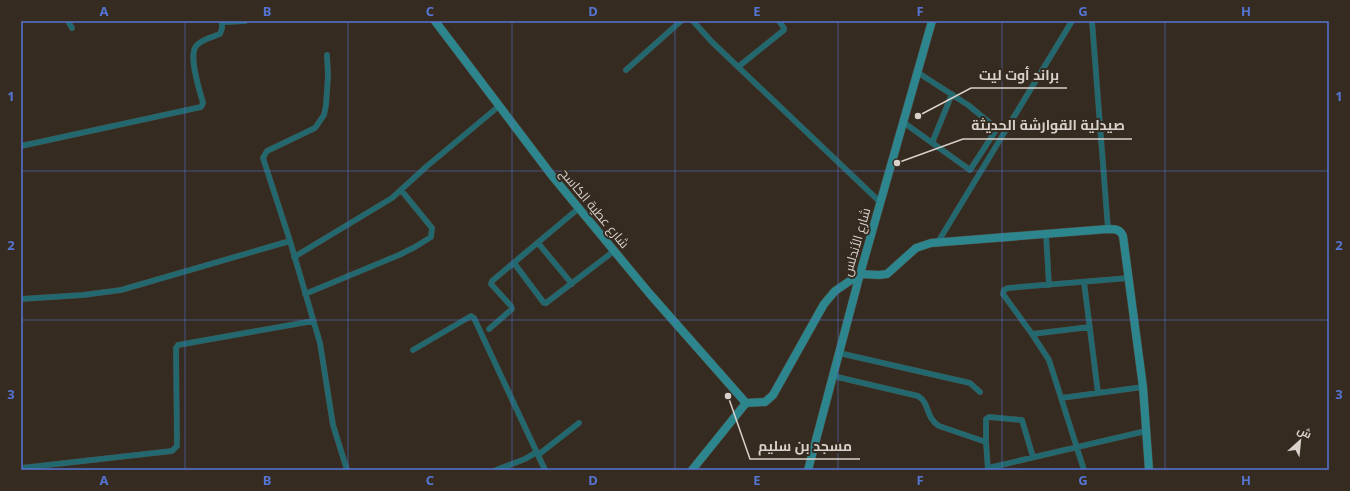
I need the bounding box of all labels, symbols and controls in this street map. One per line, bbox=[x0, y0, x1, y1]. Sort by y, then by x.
text: A bbox=[100, 2, 109, 20]
text: B bbox=[263, 2, 271, 20]
text: C bbox=[426, 2, 434, 20]
text: D bbox=[588, 2, 598, 20]
text: E bbox=[753, 2, 761, 20]
text: F bbox=[916, 2, 924, 20]
text: G bbox=[1078, 2, 1088, 20]
text: H bbox=[1241, 2, 1251, 20]
callout: براند أوت ليت bbox=[971, 62, 1067, 88]
text: براند أوت ليت bbox=[979, 65, 1059, 84]
text: 1 bbox=[7, 87, 15, 105]
text: 1 bbox=[1335, 87, 1343, 105]
callout: صيدلية القوارشة الحديثة bbox=[963, 113, 1132, 139]
text: صيدلية القوارشة الحديثة bbox=[971, 115, 1125, 134]
street label: شارع عطية الكاسح bbox=[556, 164, 634, 252]
street label: شارع الأندلس bbox=[838, 206, 874, 278]
text: 2 bbox=[7, 236, 15, 254]
text: 2 bbox=[1335, 236, 1343, 254]
text: 3 bbox=[7, 385, 15, 403]
text: 3 bbox=[1335, 385, 1343, 403]
north arrow bbox=[1280, 421, 1320, 461]
text: ش bbox=[1295, 422, 1314, 442]
callout: مسجد بن سليم bbox=[750, 433, 860, 459]
text: مسجد بن سليم bbox=[758, 436, 852, 456]
text: A bbox=[100, 471, 109, 489]
text: B bbox=[263, 471, 271, 489]
text: C bbox=[426, 471, 434, 489]
text: D bbox=[588, 471, 598, 489]
text: E bbox=[753, 471, 761, 489]
text: F bbox=[916, 471, 924, 489]
text: G bbox=[1078, 471, 1088, 489]
text: H bbox=[1241, 471, 1251, 489]

